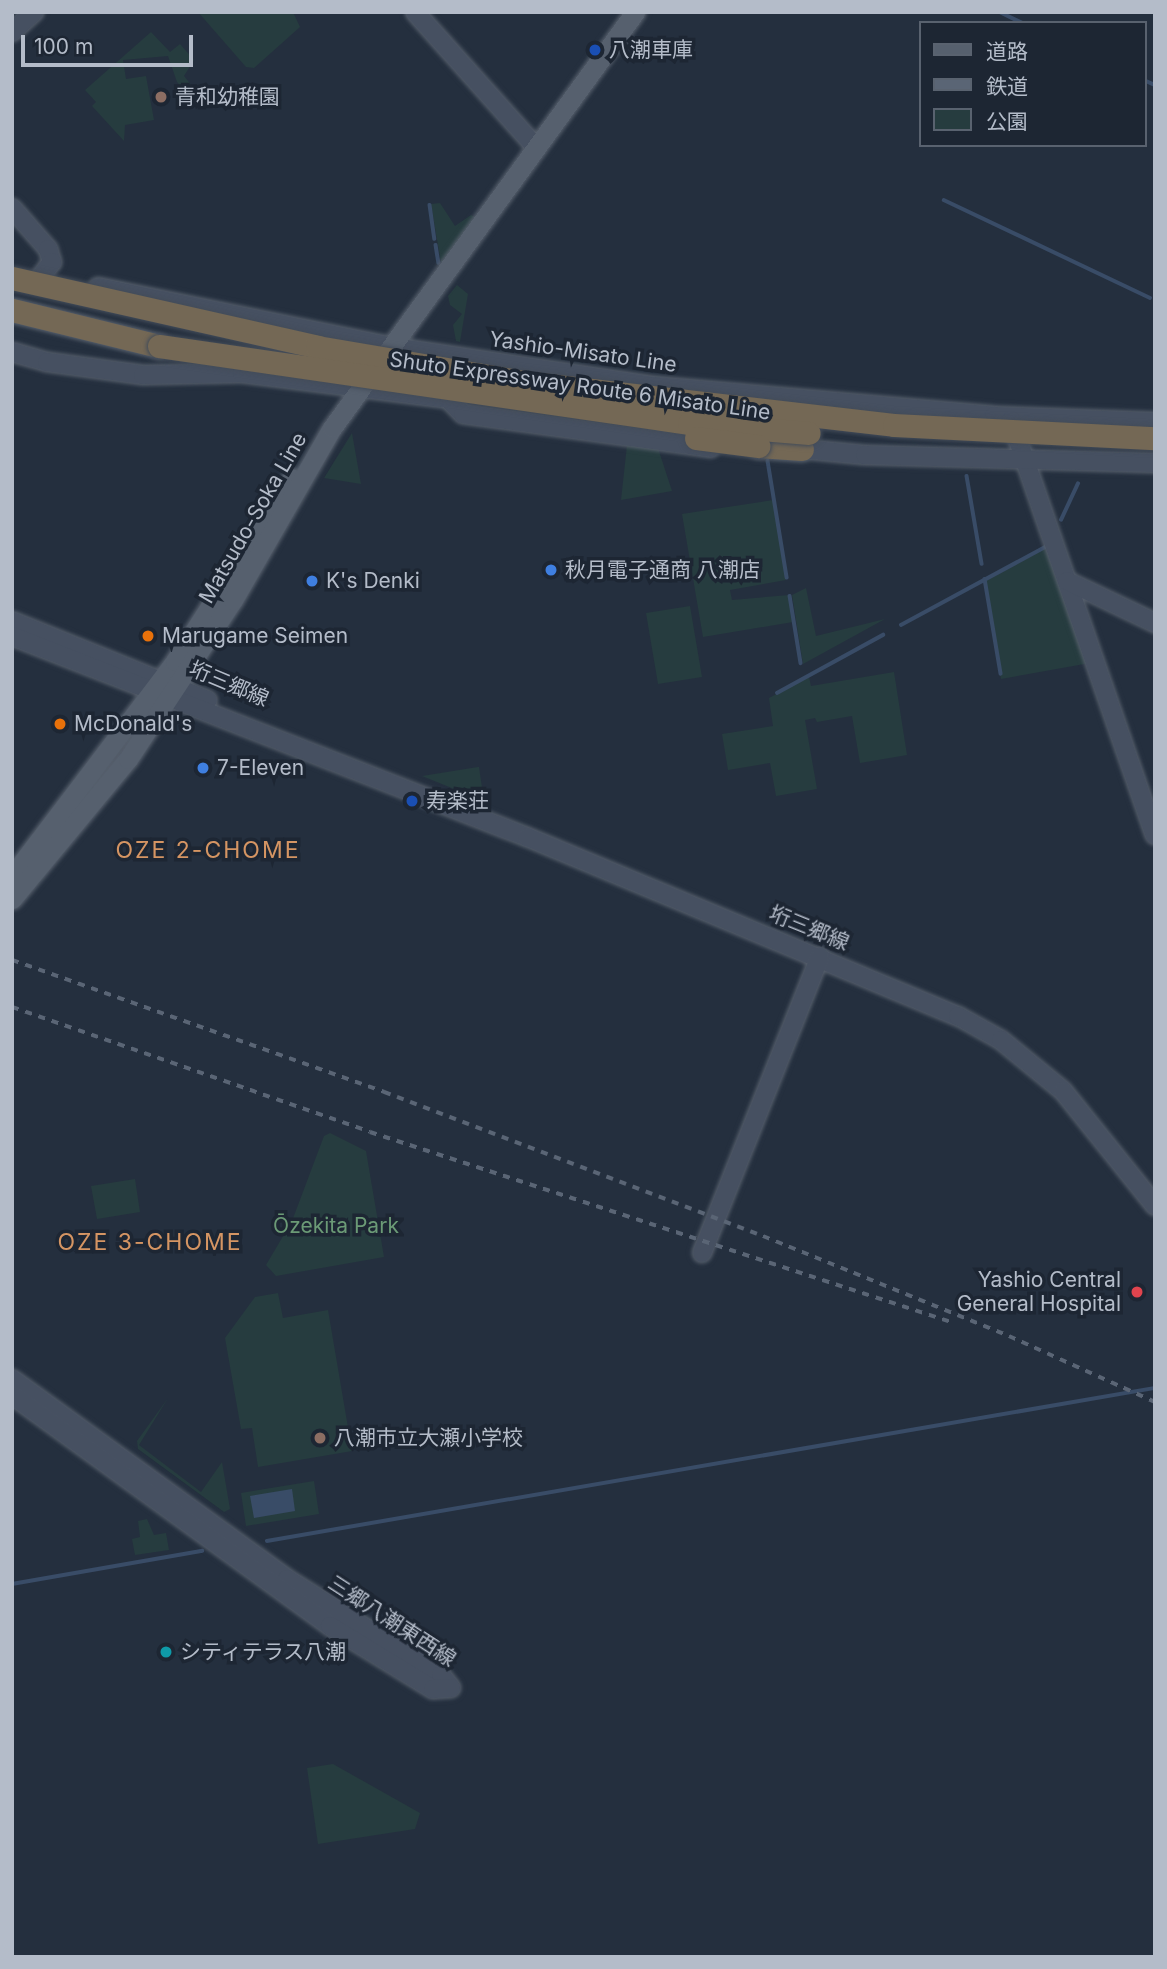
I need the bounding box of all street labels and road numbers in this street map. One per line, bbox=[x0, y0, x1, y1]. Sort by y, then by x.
street label: Yashio-Misato Line bbox=[488, 326, 678, 378]
street label: Shuto Expressway Route 6 Misato Line bbox=[388, 347, 772, 425]
street label: Matsudo-Soka Line bbox=[194, 428, 312, 608]
street label: 垳三郷線 bbox=[185, 656, 273, 712]
street label: 垳三郷線 bbox=[765, 901, 853, 955]
street label: 三郷八潮東西線 bbox=[323, 1570, 461, 1672]

